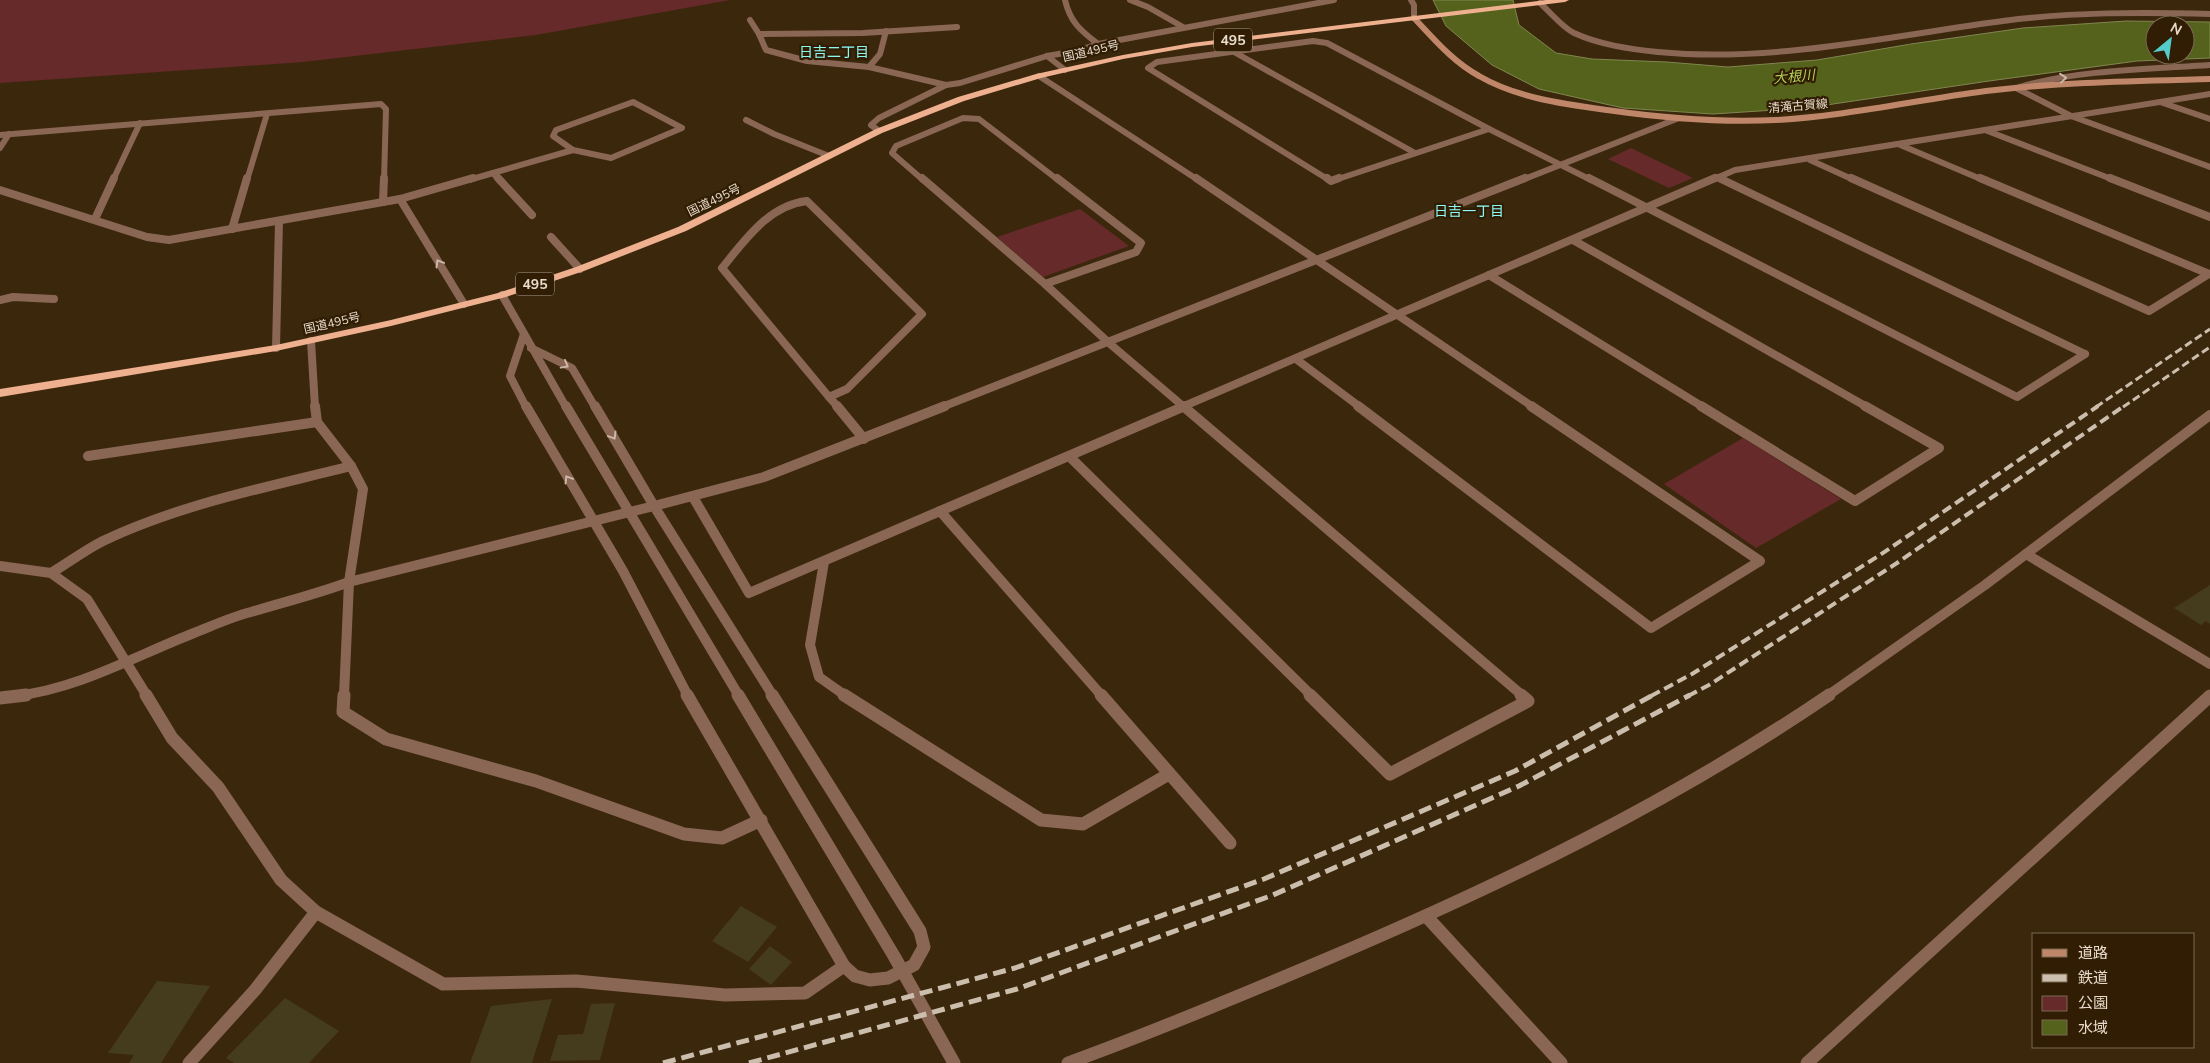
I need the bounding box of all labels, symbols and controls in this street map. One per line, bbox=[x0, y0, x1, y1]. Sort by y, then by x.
north arrow bbox=[2145, 15, 2195, 65]
text: N bbox=[2167, 18, 2185, 40]
road number: 495 bbox=[1214, 28, 1252, 52]
street label: 国道495号 bbox=[1061, 37, 1121, 65]
district label: 日吉二丁目 bbox=[799, 43, 869, 62]
water label: 大根川 bbox=[1772, 66, 1818, 88]
one-way arrow bbox=[2059, 72, 2067, 83]
street label: 清滝古賀線 bbox=[1767, 95, 1829, 117]
street label: 国道495号 bbox=[685, 180, 743, 220]
district label: 日吉一丁目 bbox=[1434, 202, 1504, 221]
one-way arrow bbox=[435, 259, 445, 268]
road number: 495 bbox=[516, 272, 554, 296]
street label: 国道495号 bbox=[302, 309, 362, 337]
one-way arrow bbox=[560, 359, 569, 369]
one-way arrow bbox=[606, 431, 616, 440]
one-way arrow bbox=[565, 475, 575, 484]
legend bbox=[2032, 933, 2195, 1048]
text: 道路 bbox=[2078, 943, 2108, 963]
text: 鉄道 bbox=[2078, 968, 2108, 988]
text: 公園 bbox=[2078, 993, 2108, 1013]
text: 水域 bbox=[2078, 1018, 2108, 1038]

